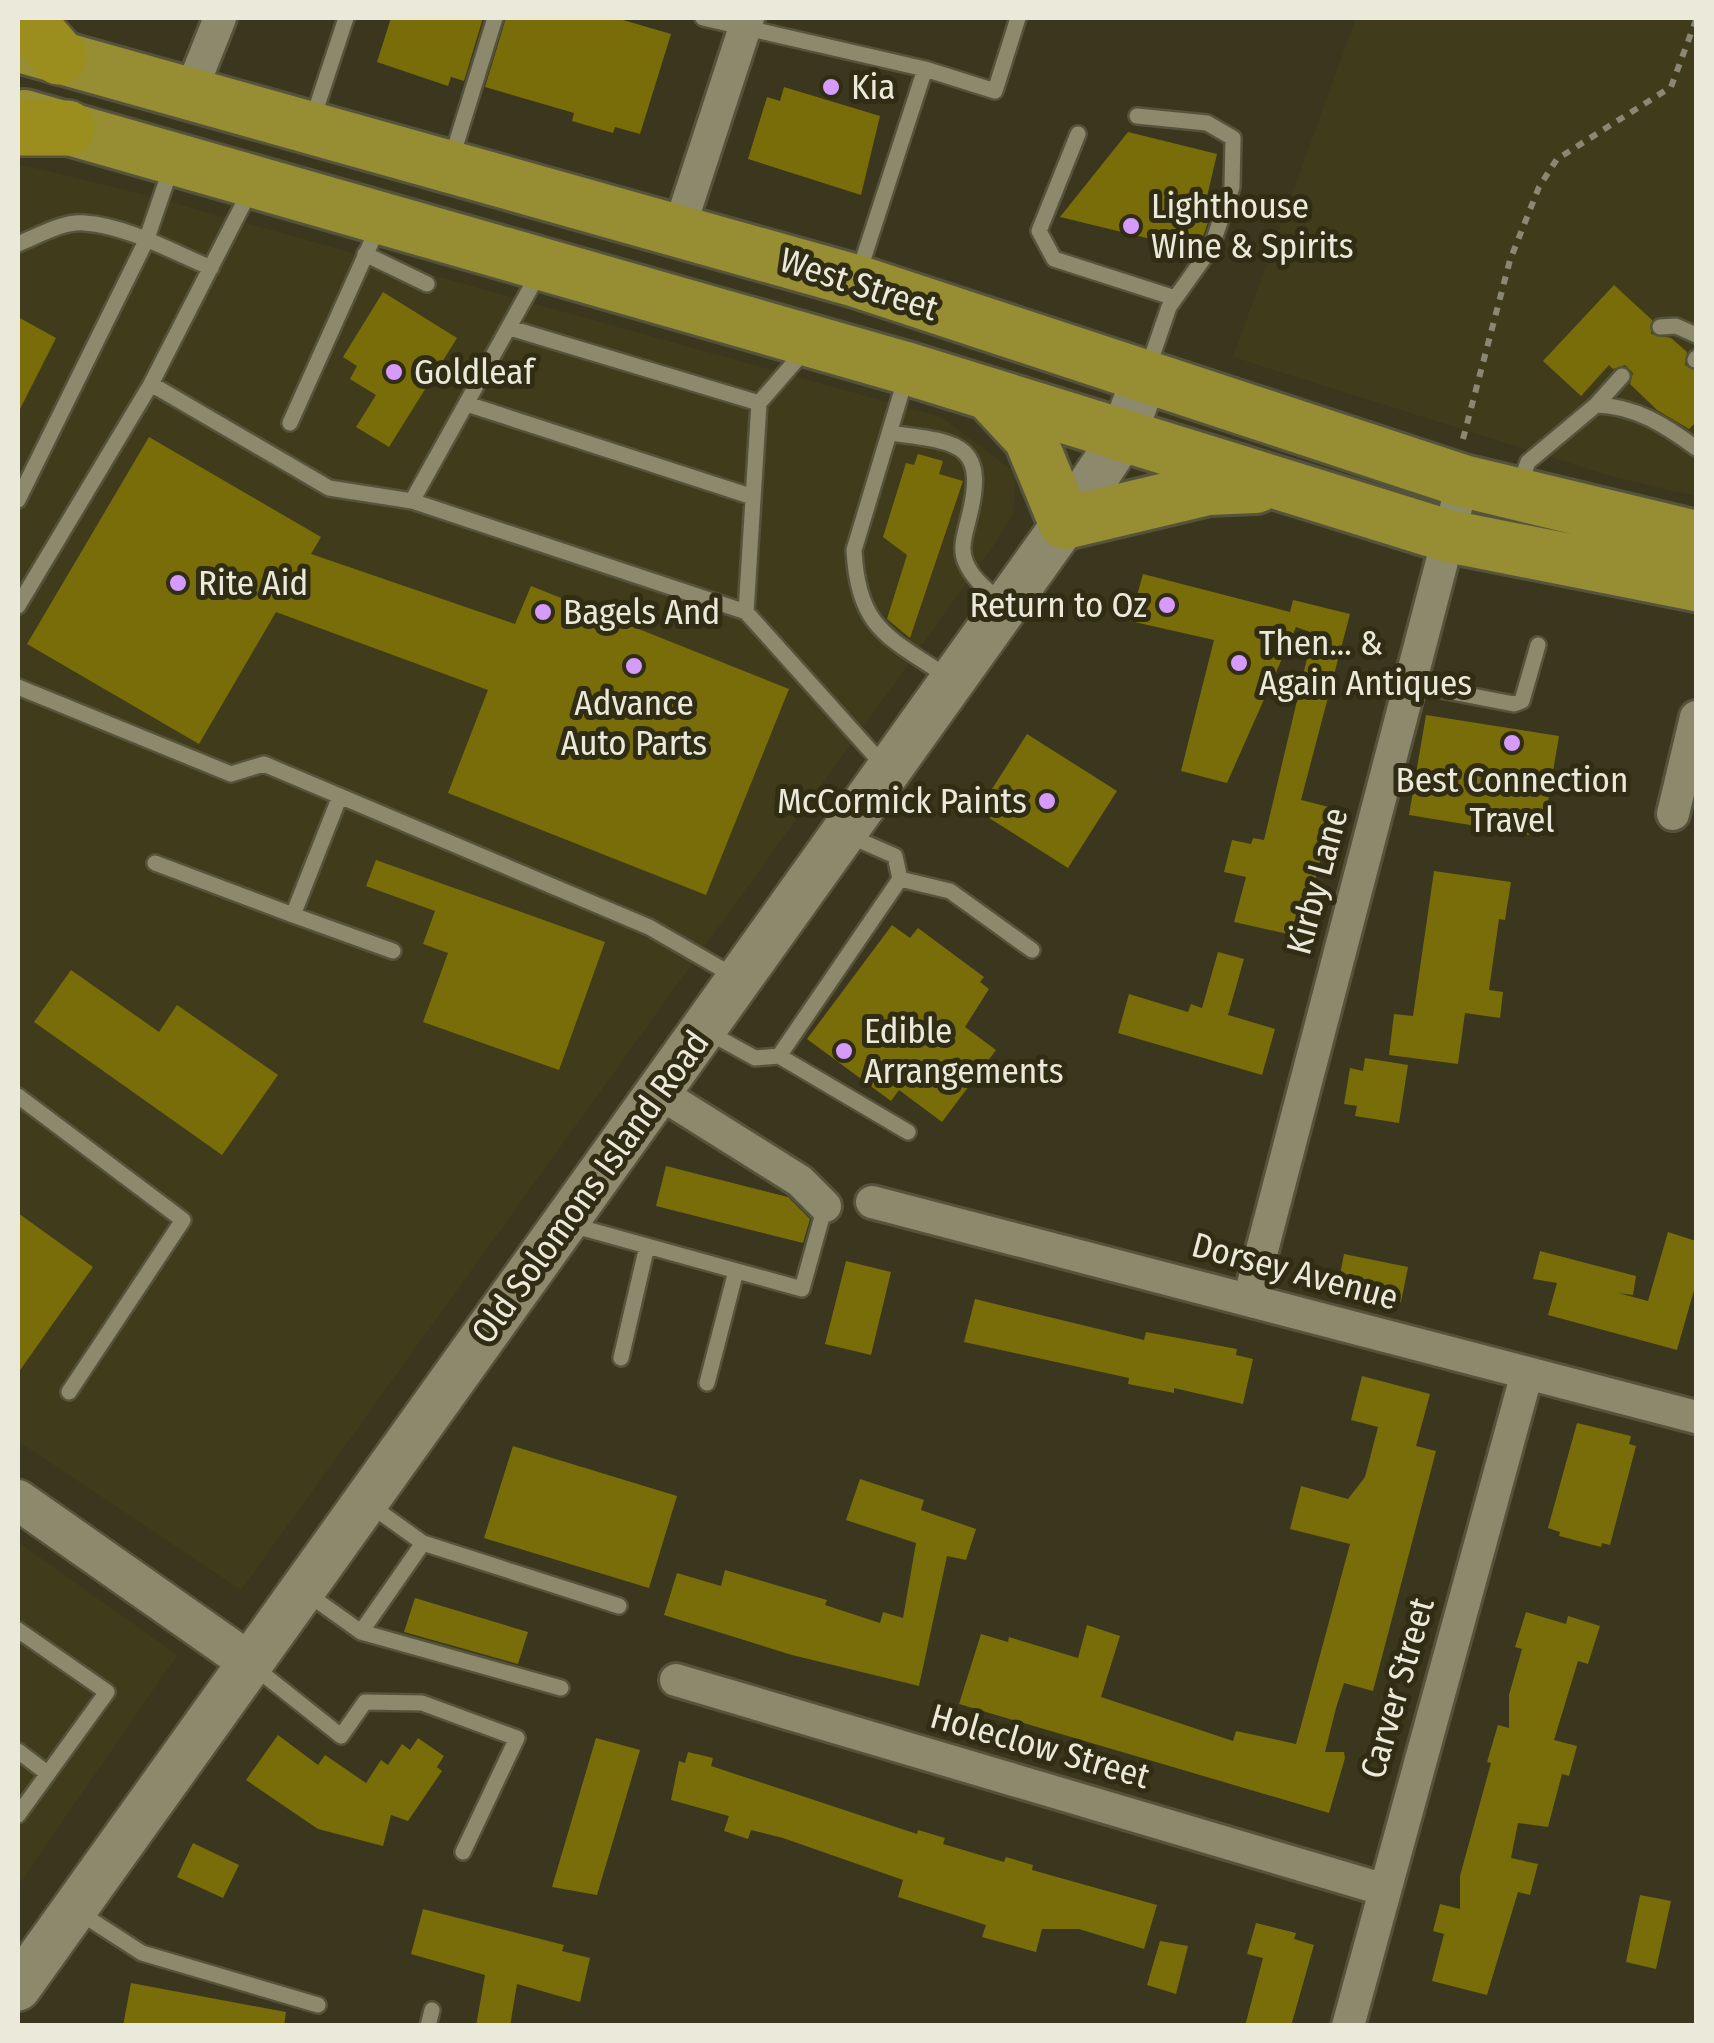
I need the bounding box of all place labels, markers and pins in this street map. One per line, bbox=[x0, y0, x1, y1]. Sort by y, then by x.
place label: Kia bbox=[851, 66, 896, 108]
marker: Kia bbox=[820, 76, 842, 98]
place label: Lighthouse Wine & Spirits bbox=[1151, 185, 1354, 267]
marker: Lighthouse Wine & Spirits bbox=[1120, 215, 1142, 237]
place label: Goldleaf bbox=[414, 351, 536, 393]
marker: Goldleaf bbox=[383, 361, 405, 383]
place label: Rite Aid bbox=[198, 562, 308, 604]
marker: Rite Aid bbox=[167, 572, 189, 594]
place label: Return to Oz bbox=[970, 584, 1147, 626]
place label: Bagels And bbox=[563, 591, 720, 633]
marker: Return to Oz bbox=[1156, 594, 1178, 616]
marker: Bagels And bbox=[532, 601, 554, 623]
place label: Then... & Again Antiques bbox=[1259, 622, 1472, 704]
marker: Then... & Again Antiques bbox=[1228, 652, 1250, 674]
marker: Advance Auto Parts bbox=[623, 655, 645, 677]
place label: Advance Auto Parts bbox=[561, 682, 707, 764]
marker: Best Connection Travel bbox=[1501, 732, 1523, 754]
place label: Best Connection Travel bbox=[1396, 759, 1628, 841]
place label: McCormick Paints bbox=[777, 780, 1027, 822]
marker: McCormick Paints bbox=[1036, 790, 1058, 812]
place label: Edible Arrangements bbox=[864, 1010, 1064, 1092]
marker: Edible Arrangements bbox=[833, 1040, 855, 1062]

